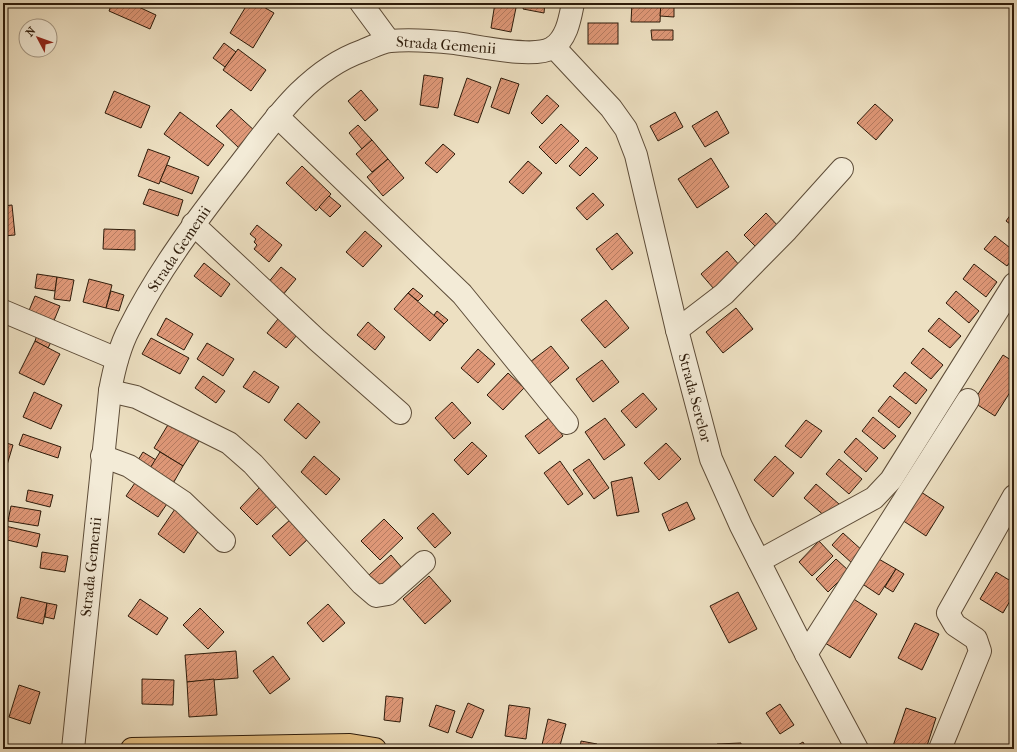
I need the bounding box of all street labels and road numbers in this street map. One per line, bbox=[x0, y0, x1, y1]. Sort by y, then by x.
street label: Strada Gemenii bbox=[395, 33, 497, 58]
street label: Strada Gemenii bbox=[144, 202, 215, 296]
street label: Strada Serelor bbox=[674, 351, 716, 445]
street label: Strada Gemenii bbox=[77, 516, 105, 618]

